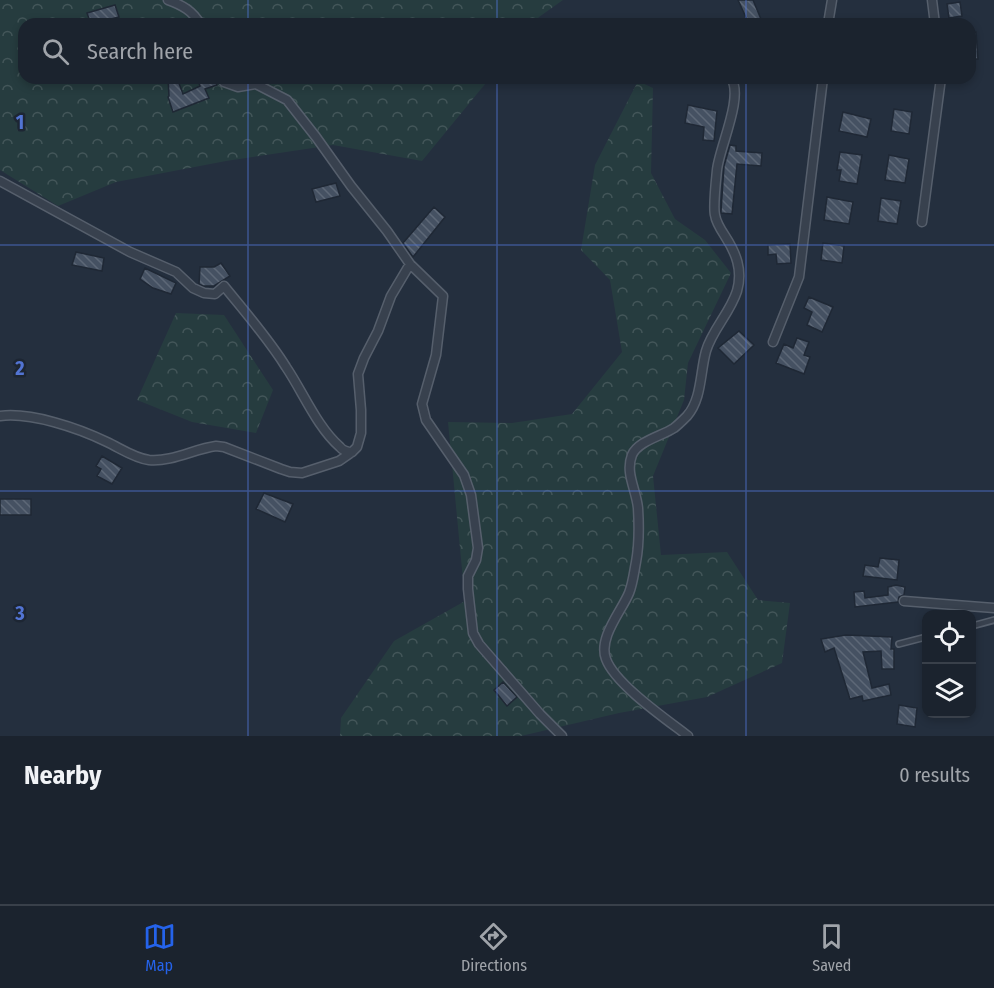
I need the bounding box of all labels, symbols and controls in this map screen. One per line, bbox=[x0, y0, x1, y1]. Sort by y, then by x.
search box bbox=[18, 18, 976, 84]
icon: search bbox=[39, 35, 72, 68]
text: Search here bbox=[87, 38, 193, 65]
text: 1 bbox=[16, 110, 24, 134]
text: 2 bbox=[14, 356, 25, 380]
text: 3 bbox=[14, 601, 25, 625]
map controls bbox=[922, 610, 976, 718]
button: locate bbox=[922, 610, 976, 664]
button: layers bbox=[922, 664, 976, 718]
text: Nearby bbox=[24, 760, 101, 791]
text: 0 results bbox=[899, 763, 970, 787]
tab: Map bbox=[143, 920, 176, 975]
tab: Directions bbox=[461, 920, 527, 975]
tab: Saved bbox=[812, 920, 851, 975]

